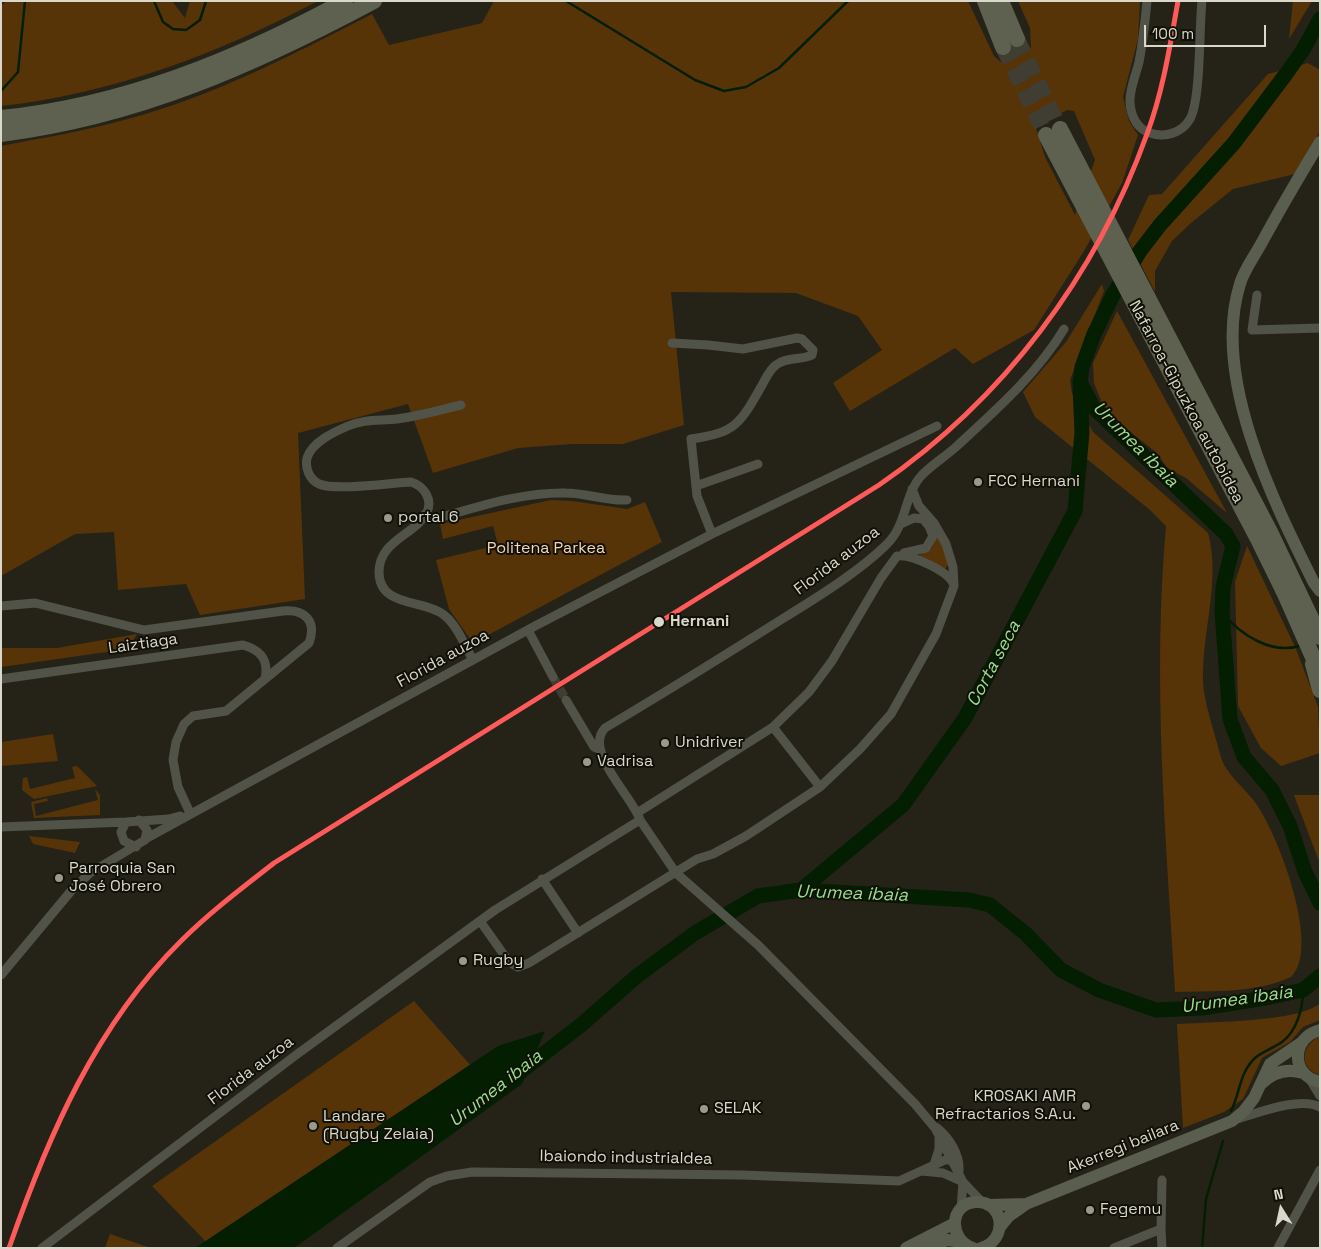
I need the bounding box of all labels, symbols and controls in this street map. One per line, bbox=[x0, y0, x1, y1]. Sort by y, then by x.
scale bar bbox=[1146, 15, 1268, 47]
text: 100 m bbox=[1152, 24, 1194, 43]
street label: Nafarroa-Gipuzkoa autobidea bbox=[1124, 297, 1248, 507]
water label: Urumea ibaia bbox=[1088, 398, 1182, 492]
place label: FCC Hernani bbox=[988, 472, 1080, 492]
marker: FCC Hernani bbox=[972, 476, 984, 488]
place label: portal 6 bbox=[398, 508, 459, 528]
marker: portal 6 bbox=[382, 512, 394, 524]
street label: Florida auzoa bbox=[791, 523, 883, 599]
park label: Politena Parkea bbox=[487, 539, 605, 559]
place label: Hernani bbox=[670, 612, 729, 632]
marker: Hernani bbox=[652, 615, 666, 629]
water label: Corta seca bbox=[962, 617, 1026, 711]
street label: Florida auzoa bbox=[394, 626, 492, 692]
street label: Laiztiaga bbox=[107, 630, 179, 658]
place label: Unidriver bbox=[675, 733, 743, 753]
marker: Unidriver bbox=[659, 737, 671, 749]
place label: Vadrisa bbox=[597, 752, 653, 772]
marker: Vadrisa bbox=[581, 756, 593, 768]
place label: Parroquia San José Obrero bbox=[69, 859, 175, 897]
marker: Parroquia San José Obrero bbox=[53, 872, 65, 884]
water label: Urumea ibaia bbox=[796, 881, 908, 907]
place label: Rugby bbox=[473, 951, 523, 971]
marker: Rugby bbox=[457, 955, 469, 967]
water label: Urumea ibaia bbox=[1180, 982, 1294, 1018]
street label: Florida auzoa bbox=[205, 1033, 297, 1109]
water label: Urumea ibaia bbox=[445, 1046, 547, 1132]
place label: KROSAKI AMR Refractarios S.A.u. bbox=[935, 1087, 1076, 1125]
place label: SELAK bbox=[714, 1099, 761, 1119]
marker: KROSAKI AMR Refractarios S.A.u. bbox=[1080, 1100, 1092, 1112]
marker: SELAK bbox=[698, 1103, 710, 1115]
place label: Landare (Rugby Zelaia) bbox=[323, 1107, 434, 1145]
street label: Akerregi bailara bbox=[1064, 1116, 1182, 1178]
marker: Landare (Rugby Zelaia) bbox=[307, 1120, 319, 1132]
street label: Ibaiondo industrialdea bbox=[539, 1147, 713, 1169]
north arrow bbox=[1256, 1184, 1306, 1234]
text: N bbox=[1272, 1185, 1285, 1204]
place label: Fegemu bbox=[1100, 1200, 1161, 1220]
marker: Fegemu bbox=[1084, 1204, 1096, 1216]

